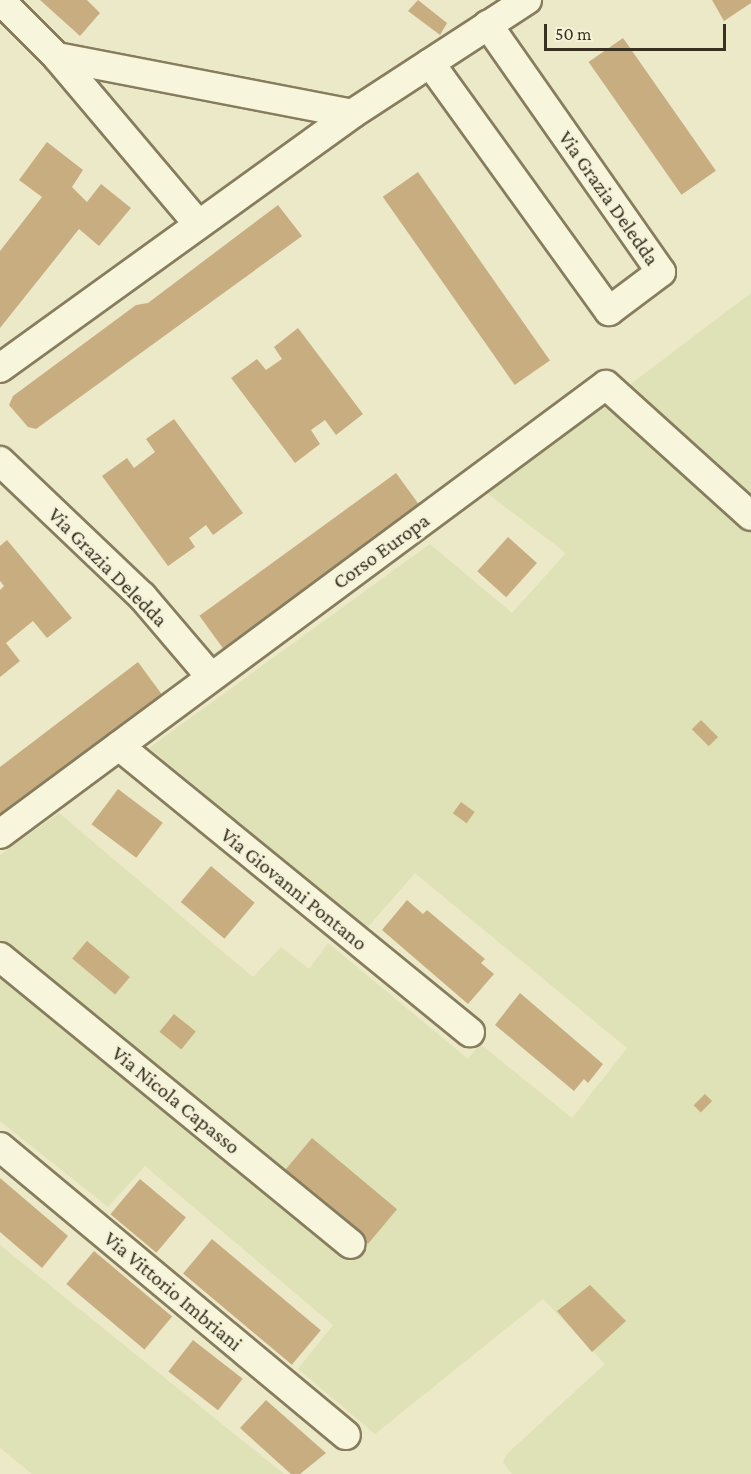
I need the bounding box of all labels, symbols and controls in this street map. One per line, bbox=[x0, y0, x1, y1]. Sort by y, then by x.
scale bar bbox=[547, 12, 728, 50]
text: 50 m bbox=[555, 24, 592, 44]
street label: Via Grazia Deledda bbox=[553, 126, 665, 270]
street label: Via Grazia Deledda bbox=[43, 502, 173, 632]
street label: Corso Europa bbox=[328, 508, 434, 594]
street label: Via Giovanni Pontano bbox=[216, 822, 372, 956]
street label: Via Nicola Capasso bbox=[107, 1041, 245, 1159]
street label: Via Vittorio Imbriani bbox=[99, 1226, 247, 1356]

